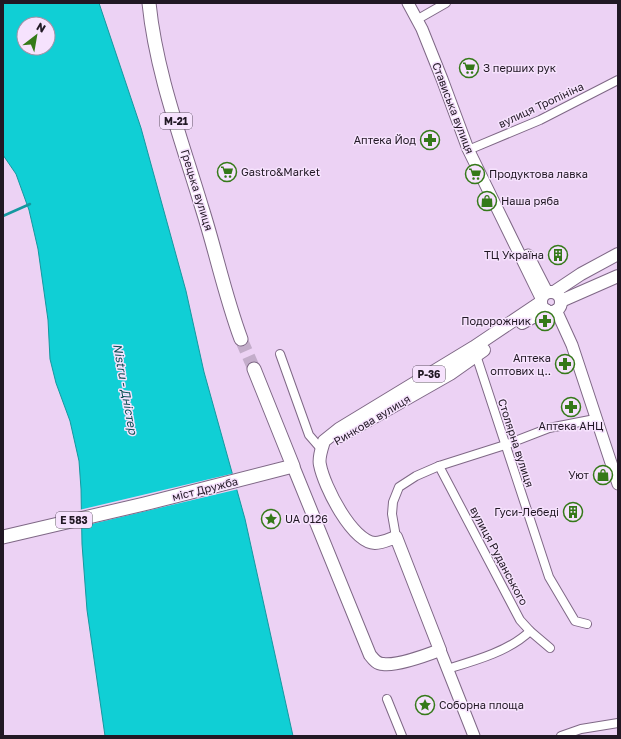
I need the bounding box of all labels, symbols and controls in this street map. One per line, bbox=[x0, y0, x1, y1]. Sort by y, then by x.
north arrow bbox=[16, 16, 56, 56]
text: N bbox=[34, 19, 48, 35]
supermarket icon: З перших рук bbox=[458, 57, 480, 79]
street label: Стависька вулиця bbox=[430, 60, 477, 155]
place label: З перших рук bbox=[483, 61, 557, 74]
street label: вулиця Тропініна bbox=[496, 79, 585, 130]
road number: М-21 bbox=[160, 113, 192, 129]
pharmacy icon: Аптека Йод bbox=[419, 129, 441, 151]
place label: Аптека Йод bbox=[354, 133, 416, 146]
street label: Грецька вулиця bbox=[179, 148, 216, 232]
supermarket icon: Gastro&Market bbox=[216, 161, 238, 183]
supermarket icon: Продуктова лавка bbox=[464, 163, 486, 185]
place label: Gastro&Market bbox=[241, 165, 320, 178]
place label: Продуктова лавка bbox=[489, 167, 588, 180]
shop icon: Наша ряба bbox=[476, 190, 498, 212]
place label: Наша ряба bbox=[501, 194, 559, 207]
building icon: ТЦ Україна bbox=[547, 244, 569, 266]
place label: ТЦ Україна bbox=[484, 248, 544, 261]
pharmacy icon: Подорожник bbox=[534, 310, 556, 332]
place label: Подорожник bbox=[461, 314, 532, 327]
water label: Nistru - Дністер bbox=[110, 342, 141, 437]
place label: Аптека оптових ц.. bbox=[490, 351, 551, 377]
pharmacy icon: Аптека оптових ц.. bbox=[554, 353, 576, 375]
road number: Р-36 bbox=[413, 366, 445, 382]
street label: Ринкова вулиця bbox=[331, 392, 412, 447]
pharmacy icon: Аптека АНЦ bbox=[560, 396, 582, 418]
street label: Столярна вулиця bbox=[496, 397, 537, 489]
place label: Аптека АНЦ bbox=[539, 419, 604, 432]
shop icon: Уют bbox=[592, 464, 614, 486]
place label: Уют bbox=[568, 468, 590, 481]
street label: міст Дружба bbox=[171, 474, 239, 503]
building icon: Гуси-Лебеді bbox=[562, 501, 584, 523]
street label: вулиця Руданського bbox=[468, 504, 531, 608]
place label: Гуси-Лебеді bbox=[494, 505, 559, 518]
place icon: UA 0126 bbox=[260, 508, 282, 530]
road number: E 583 bbox=[56, 512, 92, 528]
place label: UA 0126 bbox=[285, 512, 328, 525]
place icon: Соборна площа bbox=[414, 694, 436, 716]
place label: Соборна площа bbox=[439, 698, 524, 711]

